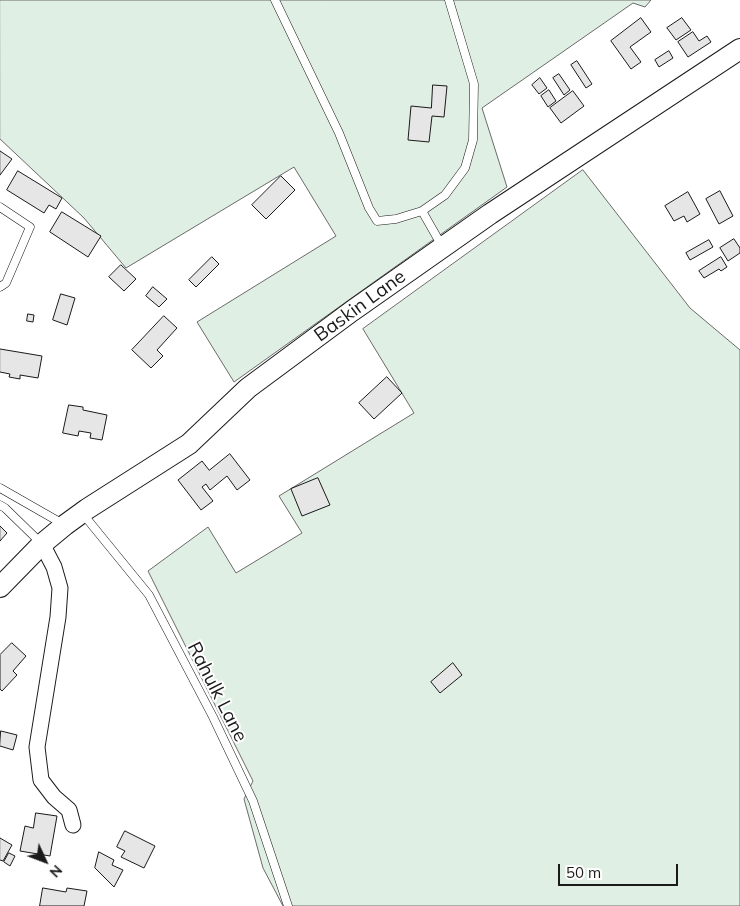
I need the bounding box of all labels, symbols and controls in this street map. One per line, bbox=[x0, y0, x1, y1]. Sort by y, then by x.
street label: Baskin Lane bbox=[310, 265, 410, 347]
street label: Rahulk Lane bbox=[182, 638, 252, 746]
north arrow bbox=[20, 836, 70, 886]
scale bar bbox=[560, 854, 680, 886]
text: N bbox=[46, 861, 66, 881]
text: 50 m bbox=[566, 863, 601, 882]

